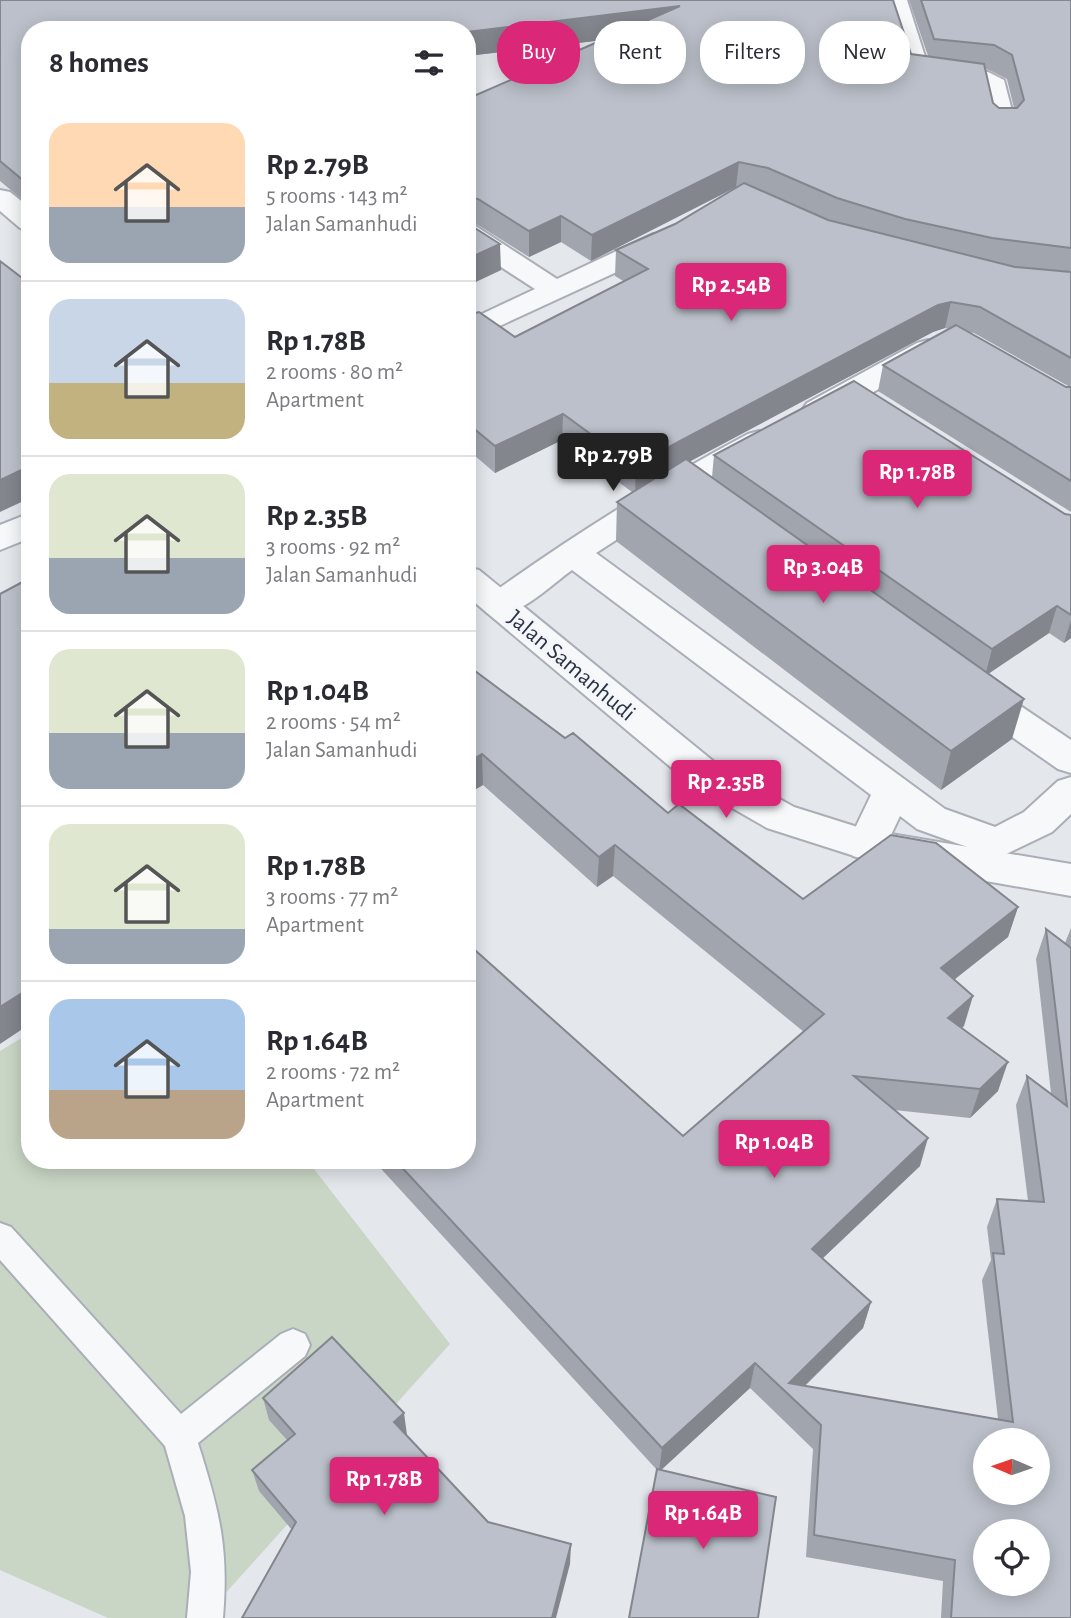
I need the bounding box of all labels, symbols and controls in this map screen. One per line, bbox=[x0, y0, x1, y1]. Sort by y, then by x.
chip: Buy bbox=[497, 21, 580, 84]
chip: Rent bbox=[594, 21, 686, 84]
chip: Filters bbox=[700, 21, 805, 84]
chip: New bbox=[819, 21, 910, 84]
icon: filters bbox=[410, 44, 448, 82]
text: 8 homes bbox=[49, 48, 149, 78]
text: Rp 2.79B bbox=[266, 150, 369, 180]
icon: home bbox=[105, 151, 189, 235]
text: 5 rooms · 143 m² bbox=[266, 185, 408, 208]
text: Jalan Samanhudi bbox=[266, 213, 418, 236]
pin: Rp 2.54B bbox=[659, 264, 803, 323]
text: Rp 2.54B bbox=[691, 274, 771, 297]
text: Rp 1.78B bbox=[266, 326, 366, 356]
icon: home bbox=[105, 327, 189, 411]
text: 2 rooms · 80 m² bbox=[266, 361, 403, 384]
text: Apartment bbox=[266, 389, 364, 412]
pin: Rp 2.79B bbox=[541, 434, 685, 493]
text: Rp 2.79B bbox=[574, 444, 652, 467]
pin: Rp 1.78B bbox=[845, 450, 989, 510]
text: Rp 1.78B bbox=[879, 461, 955, 484]
text: Rp 2.35B bbox=[266, 501, 367, 531]
icon: home bbox=[105, 502, 189, 586]
text: 3 rooms · 92 m² bbox=[266, 536, 400, 559]
pin: Rp 3.04B bbox=[751, 546, 895, 605]
text: Rp 3.04B bbox=[783, 556, 863, 579]
text: Jalan Samanhudi bbox=[266, 564, 418, 587]
street label: Jalan Samanhudi bbox=[503, 606, 640, 726]
text: Rp 1.04B bbox=[266, 676, 369, 706]
icon: home bbox=[105, 677, 189, 761]
text: 2 rooms · 54 m² bbox=[266, 711, 401, 734]
text: Jalan Samanhudi bbox=[266, 739, 418, 762]
pin: Rp 2.35B bbox=[654, 760, 798, 820]
text: Rp 2.35B bbox=[687, 771, 765, 794]
text: Rp 1.78B bbox=[266, 851, 366, 881]
icon: home bbox=[105, 852, 189, 936]
text: 3 rooms · 77 m² bbox=[266, 886, 398, 909]
text: Apartment bbox=[266, 914, 364, 937]
text: Rp 1.64B bbox=[266, 1026, 368, 1056]
icon: home bbox=[105, 1027, 189, 1111]
text: 2 rooms · 72 m² bbox=[266, 1061, 400, 1084]
text: Apartment bbox=[266, 1089, 364, 1112]
pin: Rp 1.04B bbox=[702, 1120, 846, 1180]
text: Rp 1.04B bbox=[735, 1131, 813, 1154]
north arrow bbox=[973, 1428, 1050, 1505]
map controls bbox=[973, 1428, 1050, 1596]
pin: Rp 1.78B bbox=[312, 1458, 456, 1517]
text: Rp 1.78B bbox=[346, 1468, 422, 1491]
pin: Rp 1.64B bbox=[631, 1492, 775, 1551]
text: Rp 1.64B bbox=[664, 1502, 742, 1525]
button: locate bbox=[973, 1519, 1050, 1596]

